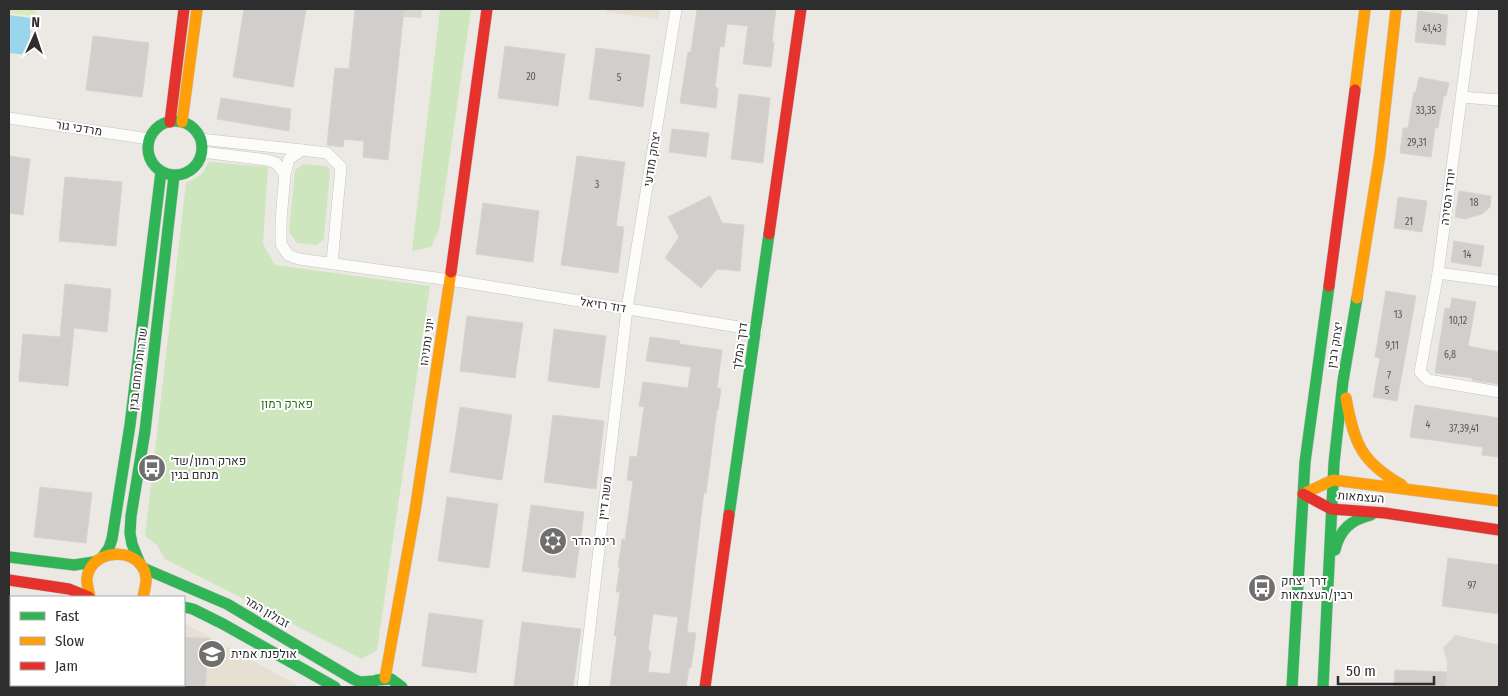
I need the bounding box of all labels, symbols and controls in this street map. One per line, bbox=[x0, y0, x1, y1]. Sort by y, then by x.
north arrow bbox=[10, 10, 60, 60]
text: N bbox=[31, 14, 40, 31]
house number: 41,43 bbox=[1422, 23, 1442, 35]
house number: 20 bbox=[526, 71, 536, 83]
house number: 5 bbox=[617, 72, 622, 84]
house number: 33,35 bbox=[1416, 105, 1437, 117]
street label: מרדכי גור bbox=[55, 117, 103, 139]
street label: יצחק מודעי bbox=[641, 130, 663, 188]
house number: 29,31 bbox=[1407, 137, 1427, 149]
street label: יורדי הסירה bbox=[1438, 168, 1458, 226]
house number: 3 bbox=[595, 179, 600, 191]
house number: 18 bbox=[1470, 197, 1478, 209]
house number: 21 bbox=[1405, 216, 1413, 228]
house number: 14 bbox=[1463, 249, 1472, 261]
street label: דוד רזיאל bbox=[579, 294, 627, 316]
house number: 13 bbox=[1394, 309, 1403, 321]
house number: 10,12 bbox=[1449, 315, 1468, 327]
street label: יוני נתניהו bbox=[417, 317, 437, 367]
street label: דרך המלך bbox=[730, 321, 750, 371]
street label: יצחק רבין bbox=[1324, 321, 1346, 369]
street label: שדרות מנחם בגין bbox=[126, 327, 150, 411]
house number: 9,11 bbox=[1385, 340, 1399, 352]
house number: 6,8 bbox=[1444, 349, 1456, 361]
house number: 7 bbox=[1387, 370, 1391, 382]
house number: 5 bbox=[1385, 385, 1390, 397]
park label: פארק רמון bbox=[261, 397, 313, 411]
house number: 4 bbox=[1426, 419, 1431, 431]
house number: 37,39,41 bbox=[1449, 423, 1479, 435]
bus stop icon: פארק רמון/שד׳ מנחם בגין bbox=[137, 453, 167, 483]
place label: פארק רמון/שד׳ מנחם בגין bbox=[171, 454, 246, 482]
street label: משה דיין bbox=[595, 475, 615, 521]
street label: העצמאות bbox=[1337, 488, 1385, 506]
synagogue icon: רינת הדר bbox=[538, 526, 568, 556]
place label: רינת הדר bbox=[572, 534, 615, 548]
bus stop icon: דרך יצחק רבין/העצמאות bbox=[1247, 573, 1277, 603]
place label: דרך יצחק רבין/העצמאות bbox=[1281, 574, 1353, 602]
house number: 97 bbox=[1468, 580, 1476, 592]
street label: זבולון המר bbox=[242, 593, 292, 631]
legend bbox=[10, 596, 185, 686]
text: Fast bbox=[55, 607, 79, 625]
text: Slow bbox=[55, 632, 84, 650]
school or university icon: אולפנת אמית bbox=[197, 639, 227, 669]
place label: אולפנת אמית bbox=[231, 647, 297, 661]
scale bar bbox=[1338, 654, 1434, 686]
text: Jam bbox=[55, 657, 78, 675]
text: 50 m bbox=[1346, 662, 1376, 680]

